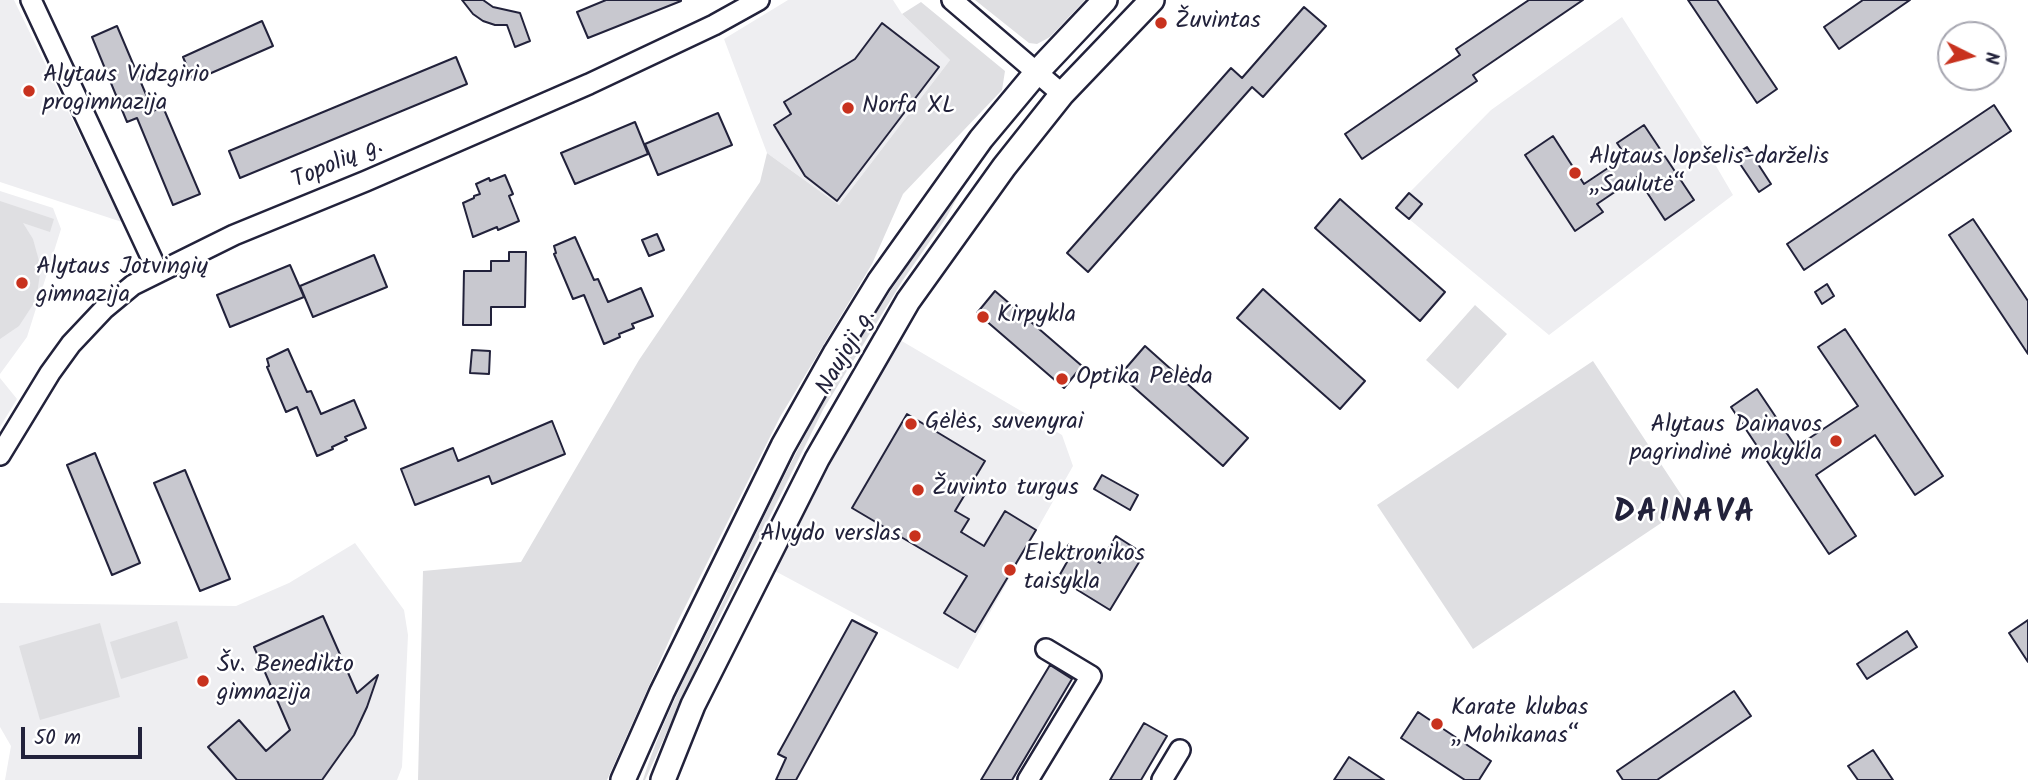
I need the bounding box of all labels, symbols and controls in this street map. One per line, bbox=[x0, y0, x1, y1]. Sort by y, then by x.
place label: Žuvintas bbox=[1175, 9, 1261, 37]
marker: Žuvintas bbox=[1153, 15, 1169, 31]
north arrow bbox=[1937, 21, 2007, 91]
text: N bbox=[1975, 50, 2006, 66]
place label: Alytaus Vidzgirio progimnazija bbox=[43, 63, 209, 119]
marker: Alytaus Vidzgirio progimnazija bbox=[21, 83, 37, 99]
place label: Norfa XL bbox=[862, 94, 955, 122]
marker: Norfa XL bbox=[840, 100, 856, 116]
street label: Topolių g. bbox=[288, 133, 388, 197]
place label: Alytaus lopšelis-darželis „Saulutė“ bbox=[1589, 145, 1829, 201]
marker: Alytaus lopšelis-darželis „Saulutė“ bbox=[1567, 165, 1583, 181]
place label: Alytaus Jotvingių gimnazija bbox=[36, 255, 208, 311]
marker: Alytaus Jotvingių gimnazija bbox=[14, 275, 30, 291]
place label: Kirpykla bbox=[997, 303, 1076, 331]
street label: Naujoji g. bbox=[812, 305, 884, 401]
marker: Kirpykla bbox=[975, 309, 991, 325]
place label: Optika Pelėda bbox=[1076, 365, 1213, 393]
marker: Optika Pelėda bbox=[1054, 371, 1070, 387]
place label: Gėlės, suvenyrai bbox=[925, 410, 1084, 438]
place label: Alytaus Dainavos pagrindinė mokykla bbox=[1630, 413, 1822, 469]
marker: Gėlės, suvenyrai bbox=[903, 416, 919, 432]
marker: Alytaus Dainavos pagrindinė mokykla bbox=[1828, 433, 1844, 449]
place label: Žuvinto turgus bbox=[932, 476, 1079, 504]
marker: Žuvinto turgus bbox=[910, 482, 926, 498]
district label: DAINAVA bbox=[1614, 497, 1756, 535]
place label: Alvydo verslas bbox=[760, 522, 901, 550]
marker: Alvydo verslas bbox=[907, 528, 923, 544]
place label: Elektronikos taisykla bbox=[1024, 542, 1145, 598]
marker: Elektronikos taisykla bbox=[1002, 562, 1018, 578]
place label: Šv. Benedikto gimnazija bbox=[217, 653, 354, 709]
marker: Šv. Benedikto gimnazija bbox=[195, 673, 211, 689]
place label: Karate klubas „Mohikanas“ bbox=[1451, 696, 1588, 752]
scale bar bbox=[24, 714, 145, 758]
marker: Karate klubas „Mohikanas“ bbox=[1429, 716, 1445, 732]
text: 50 m bbox=[34, 722, 81, 755]

